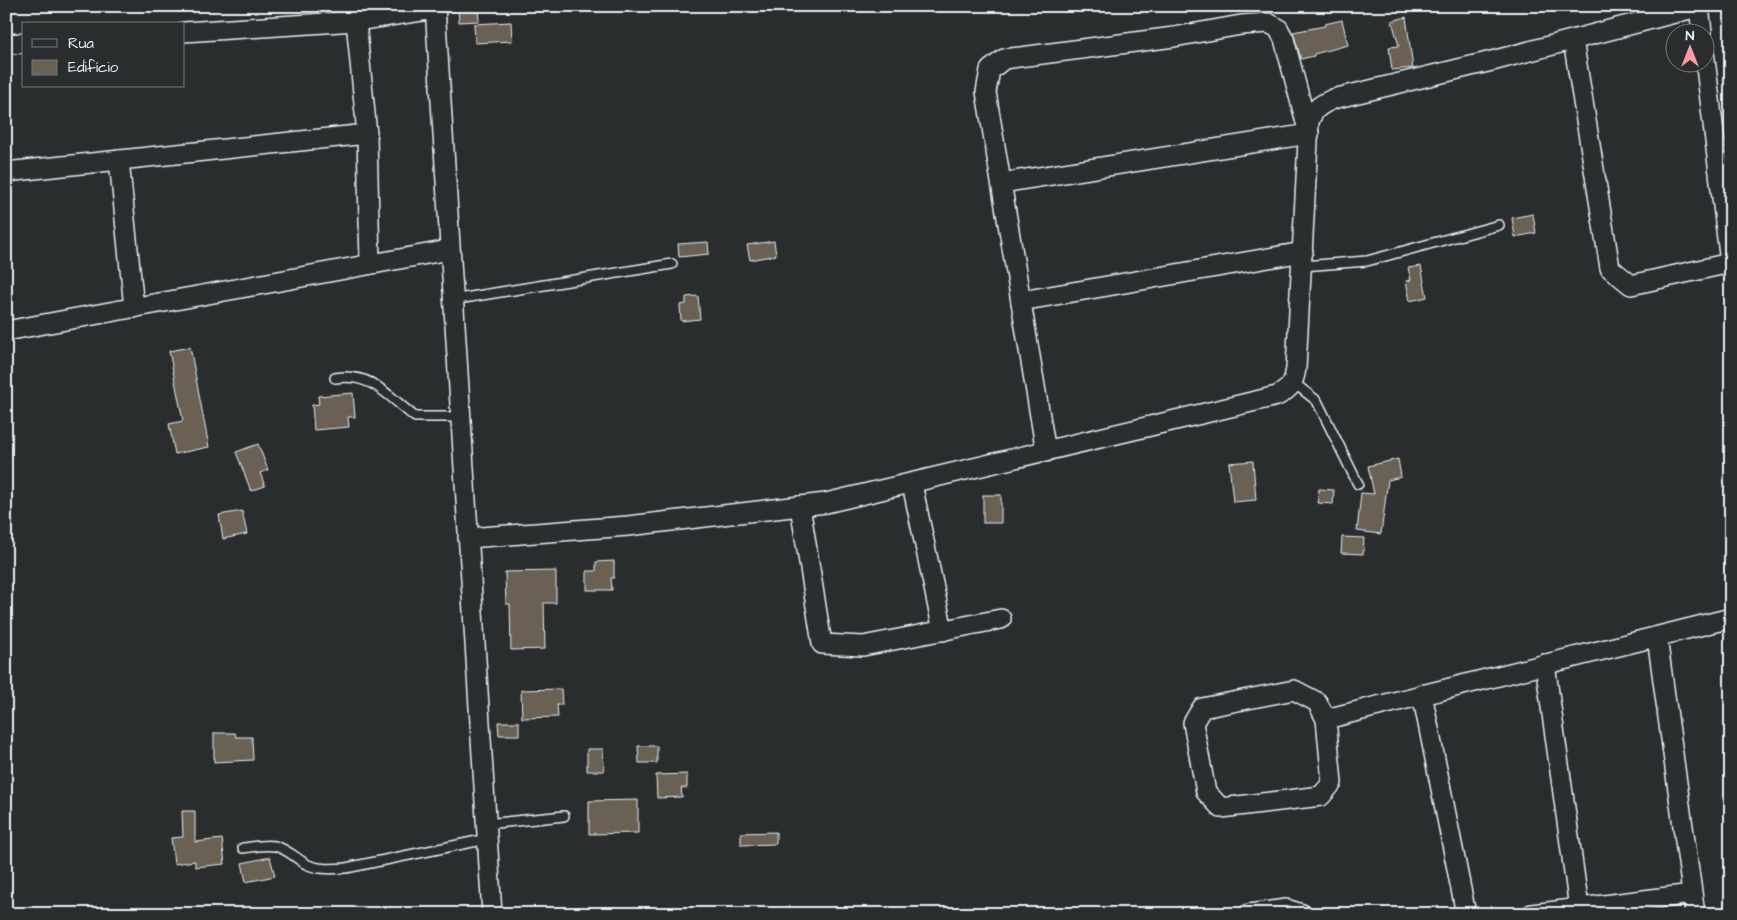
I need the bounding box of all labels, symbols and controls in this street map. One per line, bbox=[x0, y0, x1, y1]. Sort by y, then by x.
legend bbox=[22, 22, 185, 88]
north arrow bbox=[1664, 22, 1714, 72]
text: N bbox=[1686, 26, 1695, 46]
text: Rua bbox=[68, 33, 94, 54]
text: Edifício bbox=[68, 57, 119, 78]

